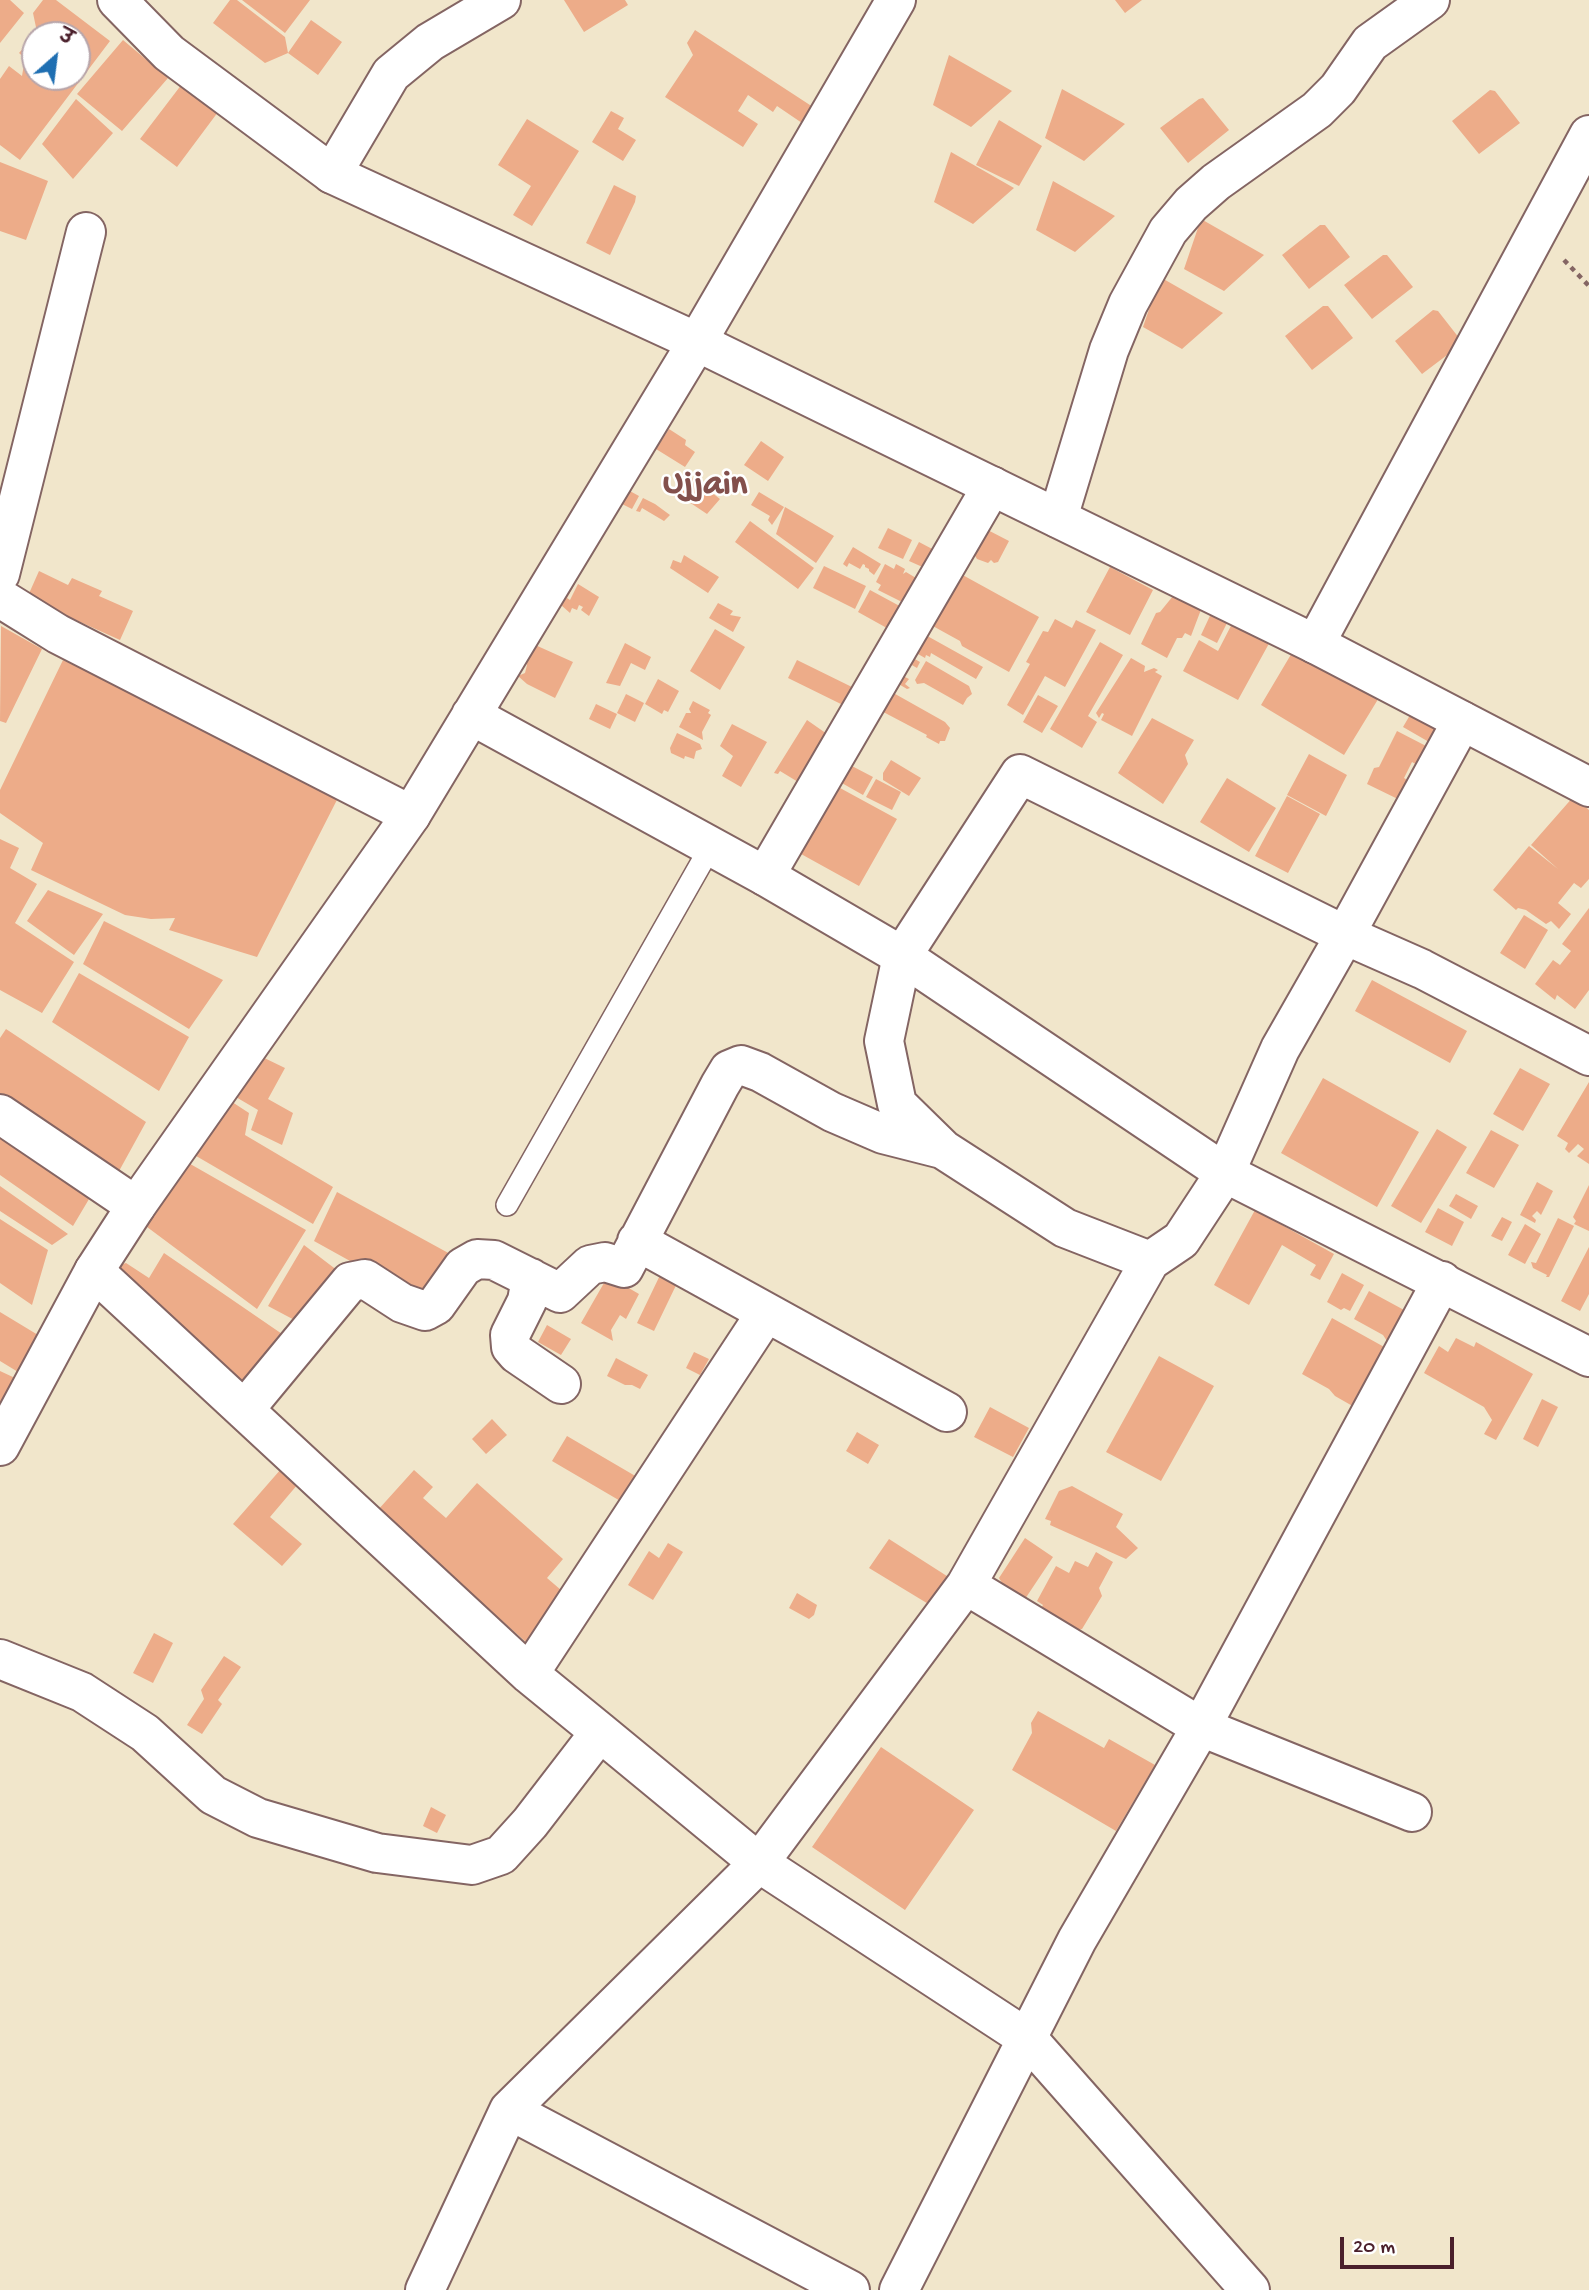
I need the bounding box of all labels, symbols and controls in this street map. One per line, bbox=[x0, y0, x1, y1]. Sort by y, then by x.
north arrow bbox=[21, 21, 91, 91]
text: उ bbox=[54, 26, 76, 52]
district label: Ujjain bbox=[663, 466, 747, 508]
scale bar bbox=[1344, 2224, 1458, 2268]
text: 20 m bbox=[1353, 2236, 1395, 2261]

